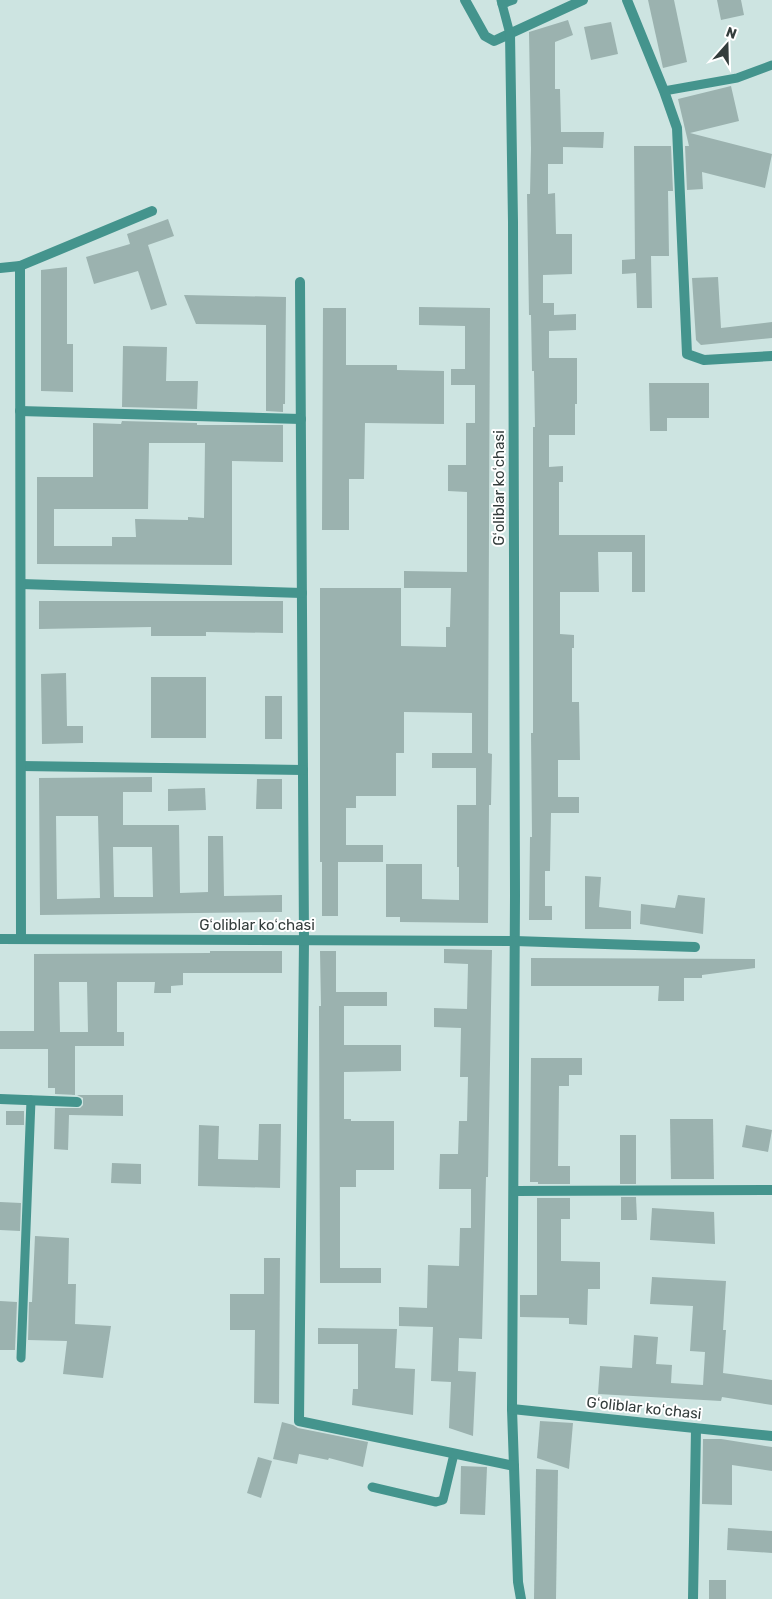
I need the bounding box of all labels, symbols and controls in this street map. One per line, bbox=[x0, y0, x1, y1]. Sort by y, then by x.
north arrow bbox=[702, 20, 752, 70]
text: N bbox=[724, 24, 739, 43]
street label: Gʻoliblar koʻchasi bbox=[490, 430, 508, 546]
street label: Gʻoliblar koʻchasi bbox=[199, 916, 315, 934]
street label: Gʻoliblar koʻchasi bbox=[586, 1393, 702, 1423]

